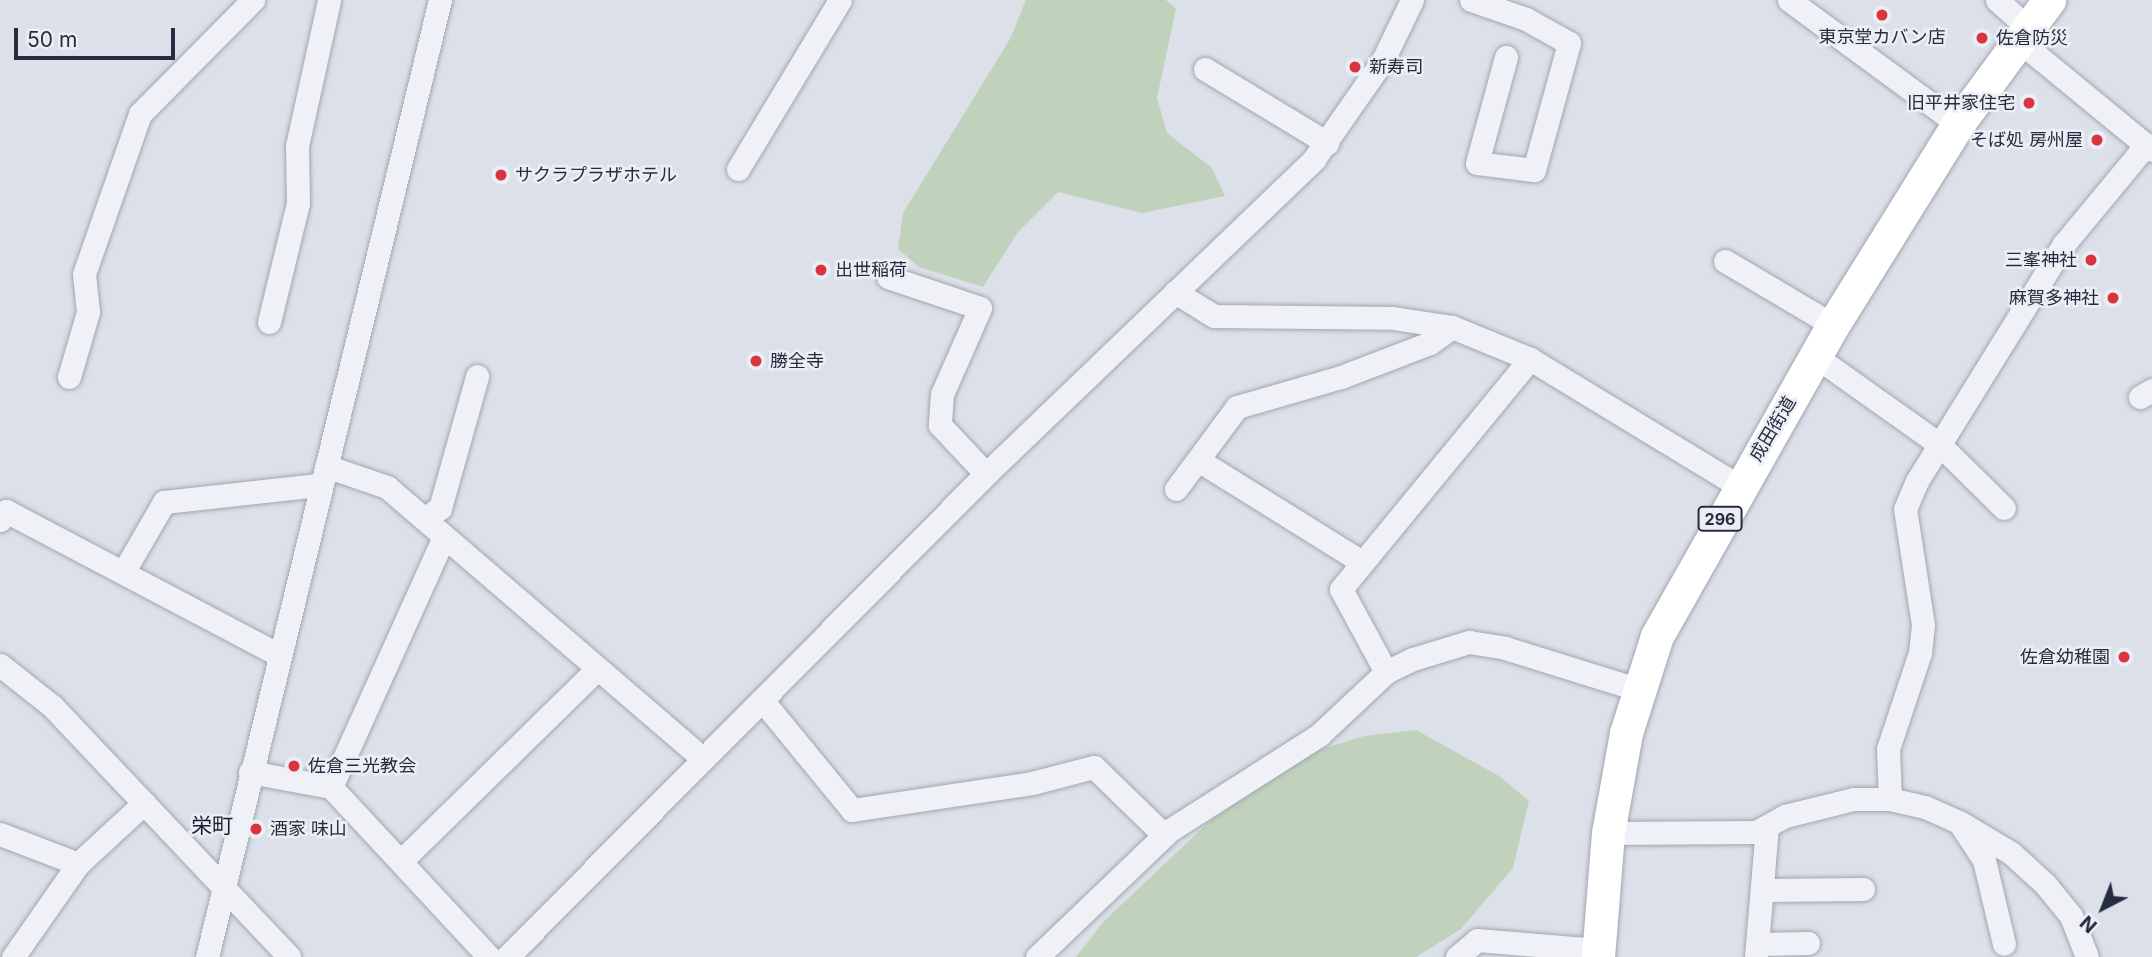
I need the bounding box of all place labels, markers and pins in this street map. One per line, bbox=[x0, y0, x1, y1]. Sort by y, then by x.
marker: 東京堂カバン店 bbox=[1874, 7, 1890, 23]
place label: 東京堂カバン店 bbox=[1819, 26, 1945, 48]
place label: 佐倉防災 bbox=[1996, 27, 2068, 49]
marker: 佐倉防災 bbox=[1974, 30, 1990, 46]
place label: 新寿司 bbox=[1369, 56, 1423, 78]
marker: 新寿司 bbox=[1347, 59, 1363, 75]
place label: 旧平井家住宅 bbox=[1907, 92, 2015, 114]
marker: 旧平井家住宅 bbox=[2021, 95, 2037, 111]
place label: そば処 房州屋 bbox=[1970, 129, 2083, 151]
marker: そば処 房州屋 bbox=[2089, 132, 2105, 148]
place label: サクラプラザホテル bbox=[515, 164, 677, 186]
marker: サクラプラザホテル bbox=[493, 167, 509, 183]
place label: 三峯神社 bbox=[2005, 249, 2077, 271]
marker: 三峯神社 bbox=[2083, 252, 2099, 268]
place label: 出世稲荷 bbox=[835, 259, 907, 281]
marker: 出世稲荷 bbox=[813, 262, 829, 278]
place label: 麻賀多神社 bbox=[2009, 287, 2099, 309]
marker: 麻賀多神社 bbox=[2105, 290, 2121, 306]
place label: 勝全寺 bbox=[770, 350, 824, 372]
marker: 勝全寺 bbox=[748, 353, 764, 369]
place label: 佐倉幼稚園 bbox=[2020, 646, 2110, 668]
marker: 佐倉幼稚園 bbox=[2116, 649, 2132, 665]
place label: 佐倉三光教会 bbox=[308, 755, 416, 777]
marker: 佐倉三光教会 bbox=[286, 758, 302, 774]
place label: 酒家 味山 bbox=[270, 818, 347, 840]
marker: 酒家 味山 bbox=[248, 821, 264, 837]

